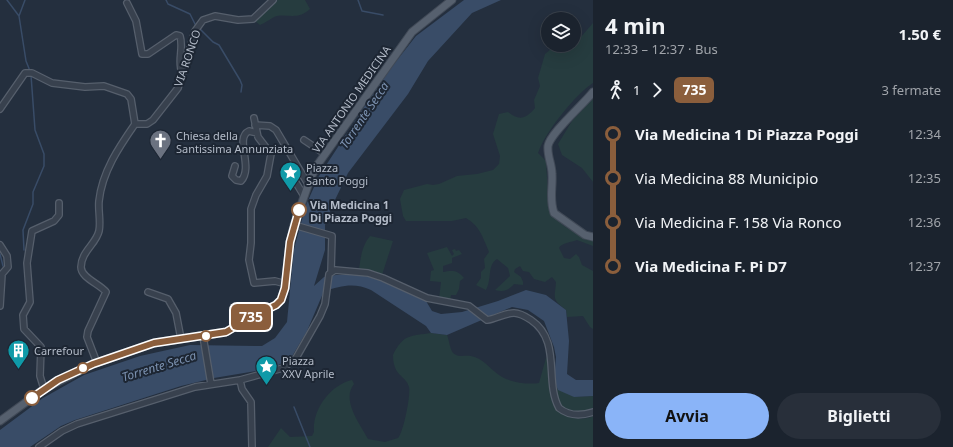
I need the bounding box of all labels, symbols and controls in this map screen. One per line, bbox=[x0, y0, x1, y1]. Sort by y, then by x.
text: 4 min bbox=[605, 10, 666, 40]
map controls bbox=[541, 12, 581, 52]
button: layers bbox=[541, 12, 581, 52]
text: 1.50 € bbox=[899, 24, 941, 44]
street label: VIA RONCO bbox=[170, 28, 204, 88]
text: 12:33 – 12:37 · Bus bbox=[605, 40, 718, 58]
street label: VIA ANTONIO MEDICINA bbox=[308, 42, 394, 156]
water label: Torrente Secca bbox=[335, 78, 393, 152]
icon: walk bbox=[605, 79, 627, 101]
icon: forward bbox=[646, 79, 668, 101]
text: 735 bbox=[682, 80, 706, 99]
text: 1 bbox=[633, 81, 640, 99]
text: 3 fermate bbox=[882, 81, 941, 99]
text: Via Medicina 1 Di Piazza Poggi bbox=[635, 124, 859, 144]
text: 12:34 bbox=[908, 125, 941, 143]
church icon: Chiesa della Santissima Annunziata bbox=[147, 128, 173, 161]
place label: Chiesa della Santissima Annunziata bbox=[176, 128, 293, 156]
place icon: Piazza Santo Poggi bbox=[277, 160, 303, 193]
place label: Piazza Santo Poggi bbox=[306, 160, 368, 188]
text: Via Medicina 88 Municipio bbox=[635, 168, 818, 188]
text: 12:35 bbox=[908, 169, 941, 187]
place label: Via Medicina 1 Di Piazza Poggi bbox=[310, 197, 392, 225]
marker: Via Medicina 1 Di Piazza Poggi bbox=[291, 202, 307, 218]
text: Via Medicina F. 158 Via Ronco bbox=[635, 212, 842, 232]
text: 12:36 bbox=[908, 213, 941, 231]
text: Via Medicina F. Pi D7 bbox=[635, 256, 787, 276]
text: 12:37 bbox=[908, 257, 941, 275]
line badge: 735 bbox=[228, 304, 274, 330]
text: 735 bbox=[239, 307, 263, 326]
unlabelled marker bbox=[200, 330, 212, 342]
building icon: Carrefour bbox=[6, 337, 32, 370]
place label: Carrefour bbox=[34, 343, 84, 358]
water label: Torrente Secca bbox=[120, 347, 198, 385]
place icon: Piazza XXV Aprile bbox=[254, 353, 280, 386]
place label: Piazza XXV Aprile bbox=[282, 353, 335, 381]
unlabelled marker bbox=[77, 362, 89, 374]
unlabelled marker bbox=[24, 390, 40, 406]
button: Avvia bbox=[605, 393, 769, 439]
button: Biglietti bbox=[777, 393, 941, 439]

